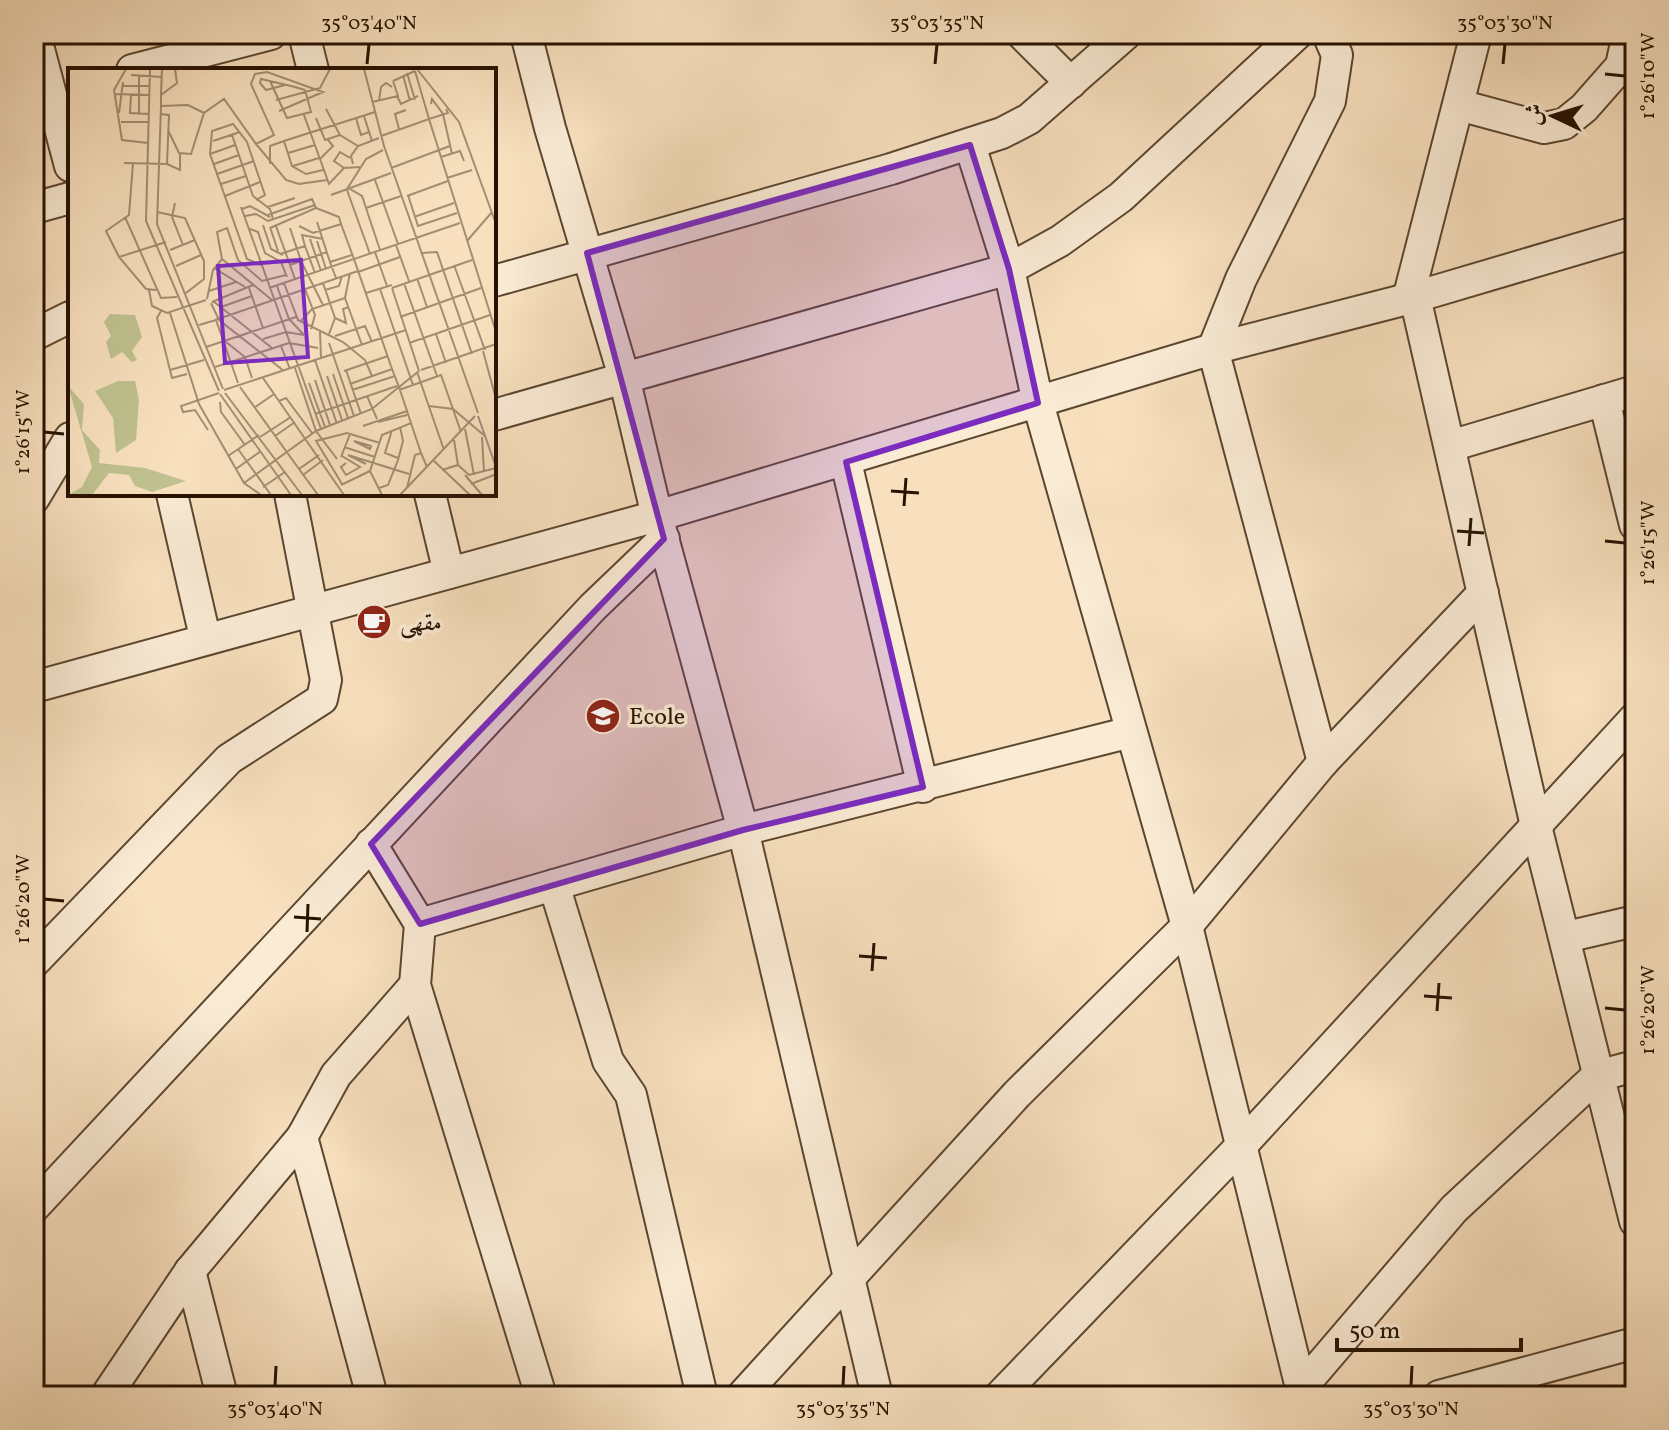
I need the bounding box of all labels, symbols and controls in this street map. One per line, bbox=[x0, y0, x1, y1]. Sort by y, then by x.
text: 35°03'40"N bbox=[321, 10, 417, 38]
text: 35°03'35"N bbox=[890, 10, 984, 38]
text: 35°03'30"N bbox=[1457, 10, 1553, 38]
text: 1°26'10"W bbox=[1635, 32, 1663, 120]
inset map bbox=[68, 68, 496, 496]
north arrow bbox=[1513, 76, 1593, 156]
text: ش bbox=[1519, 103, 1552, 127]
text: 1°26'15"W bbox=[10, 389, 38, 475]
text: 1°26'15"W bbox=[1635, 500, 1663, 586]
cafe icon: مقهى bbox=[355, 603, 393, 641]
place label: مقهى bbox=[400, 607, 442, 641]
school or university icon: Ecole bbox=[584, 697, 622, 735]
place label: Ecole bbox=[629, 701, 685, 735]
text: 1°26'20"W bbox=[10, 854, 38, 944]
text: 1°26'20"W bbox=[1635, 965, 1663, 1055]
scale bar bbox=[1337, 1302, 1521, 1352]
text: 50 m bbox=[1349, 1315, 1401, 1349]
text: 35°03'40"N bbox=[227, 1396, 323, 1424]
text: 35°03'35"N bbox=[796, 1396, 890, 1424]
text: 35°03'30"N bbox=[1363, 1396, 1459, 1424]

